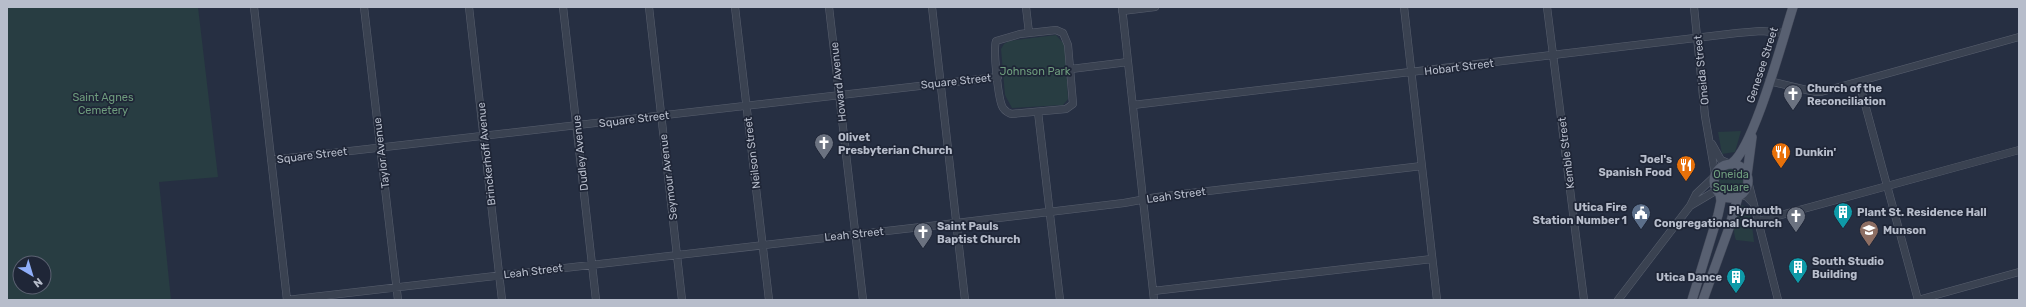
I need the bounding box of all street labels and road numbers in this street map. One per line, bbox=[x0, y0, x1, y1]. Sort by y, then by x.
street label: Genesee Street bbox=[1744, 25, 1781, 105]
street label: Oneida Street bbox=[1691, 34, 1712, 105]
street label: Howard Avenue bbox=[828, 41, 849, 123]
street label: Hobart Street bbox=[1424, 57, 1495, 78]
street label: Square Street bbox=[920, 71, 993, 92]
street label: Brinckerhoff Avenue bbox=[475, 102, 498, 206]
street label: Square Street bbox=[598, 109, 671, 130]
street label: Dudley Avenue bbox=[570, 114, 591, 191]
street label: Neilson Street bbox=[742, 116, 763, 190]
street label: Kemble Street bbox=[1556, 116, 1577, 190]
street label: Taylor Avenue bbox=[371, 117, 392, 189]
street label: Seymour Avenue bbox=[657, 133, 680, 221]
street label: Square Street bbox=[276, 145, 349, 166]
street label: Leah Street bbox=[1146, 185, 1207, 206]
street label: Leah Street bbox=[824, 225, 885, 244]
street label: Leah Street bbox=[503, 261, 564, 282]

